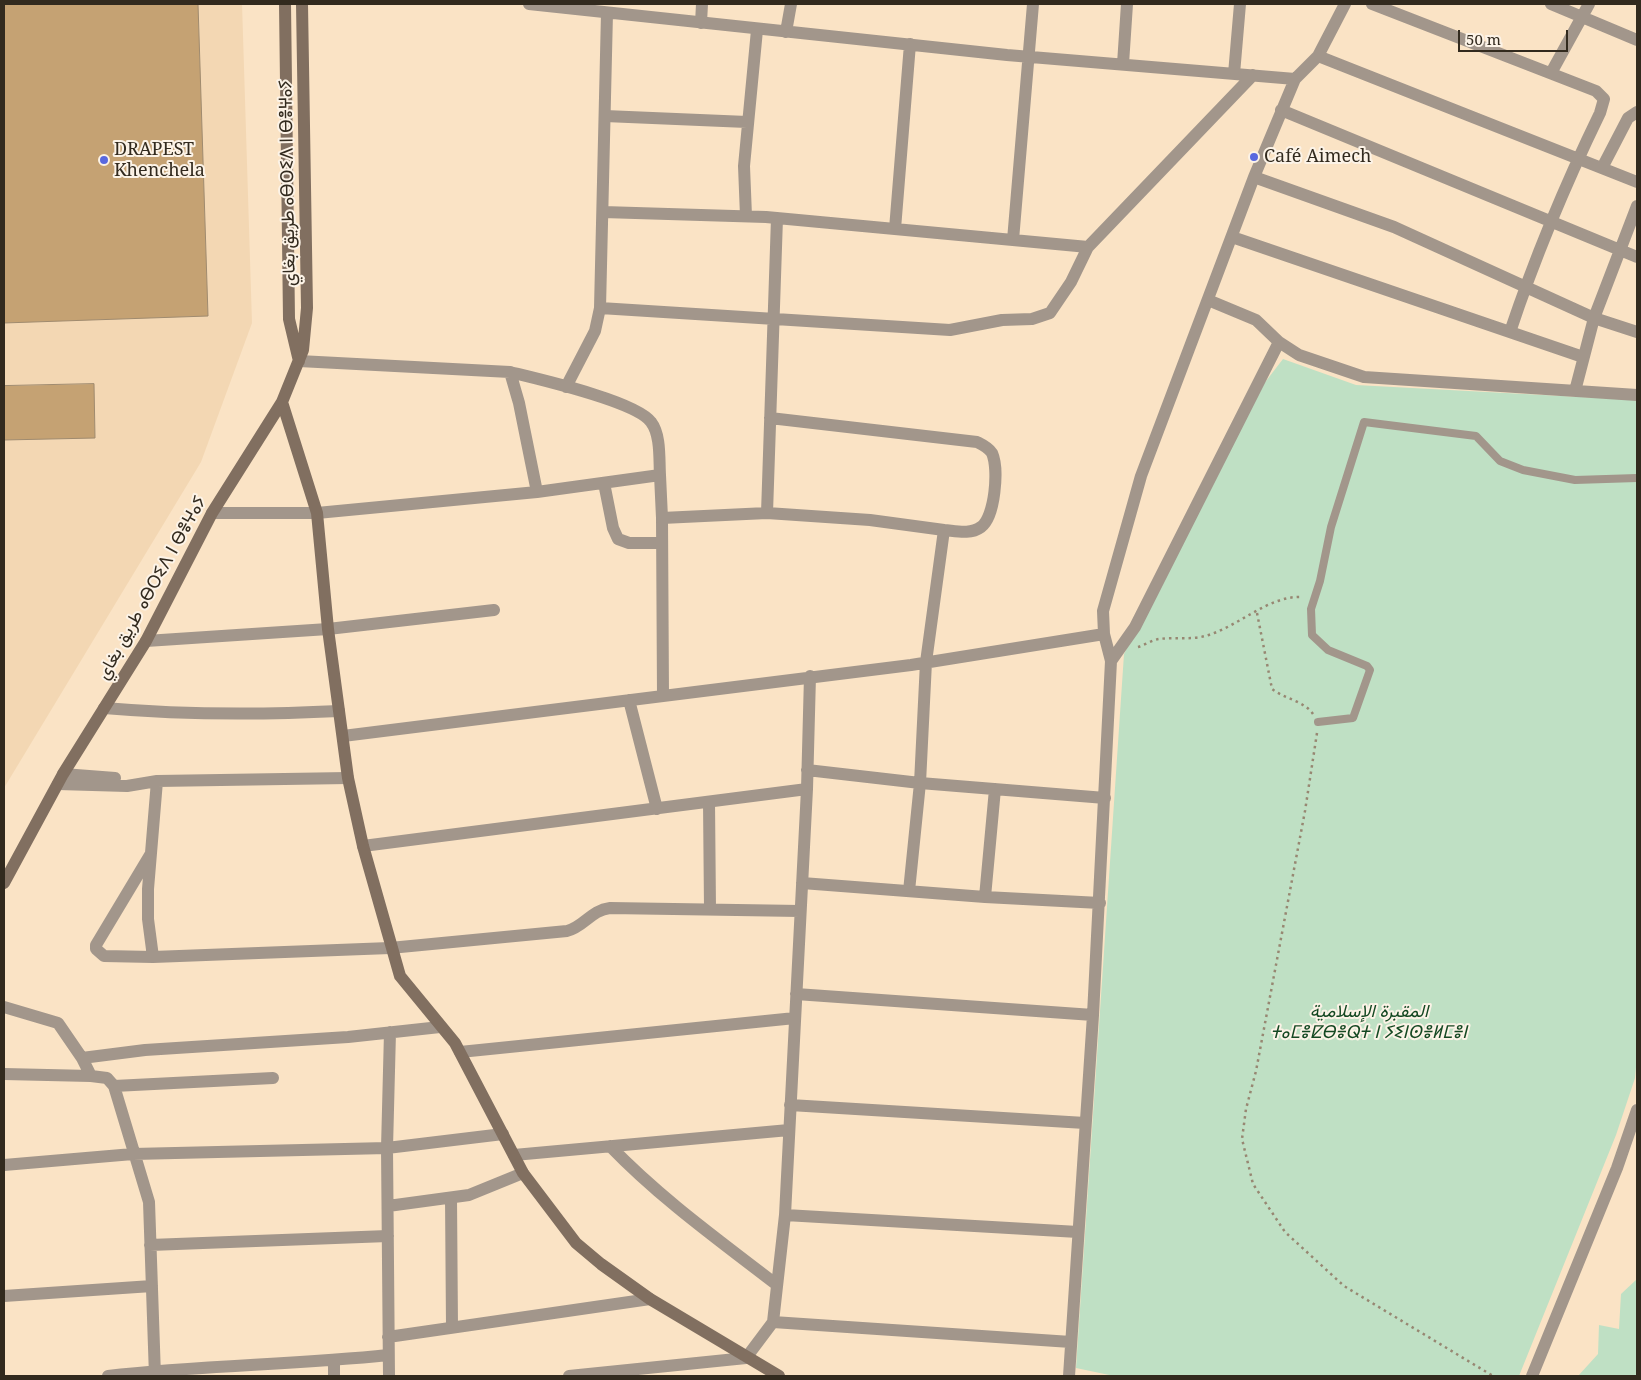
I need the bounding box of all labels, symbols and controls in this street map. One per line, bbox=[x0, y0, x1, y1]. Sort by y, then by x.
scale bar bbox=[1461, 20, 1571, 52]
text: 50 m bbox=[1466, 29, 1501, 49]
street label: طريق بغاي ⴰⴱⵔⵉⴷ ⵏ ⴱⴻⵖⴰⵢ bbox=[275, 80, 301, 286]
place label: DRAPEST Khenchela bbox=[114, 139, 205, 182]
place label: Café Aimech bbox=[1264, 146, 1372, 168]
marker: Café Aimech bbox=[1248, 151, 1260, 163]
marker: DRAPEST Khenchela bbox=[98, 154, 110, 166]
street label: طريق بغاي ⴰⴱⵔⵉⴷ ⵏ ⴱⴻⵖⴰⵢ bbox=[93, 493, 211, 683]
park label: المقبرة الإسلامية ⵜⴰⵎⴻⵇⴱⴻⵕⵜ ⵏ ⵢⵉⵏⵙⴻⵍⵎⴻⵏ bbox=[1271, 1001, 1467, 1044]

